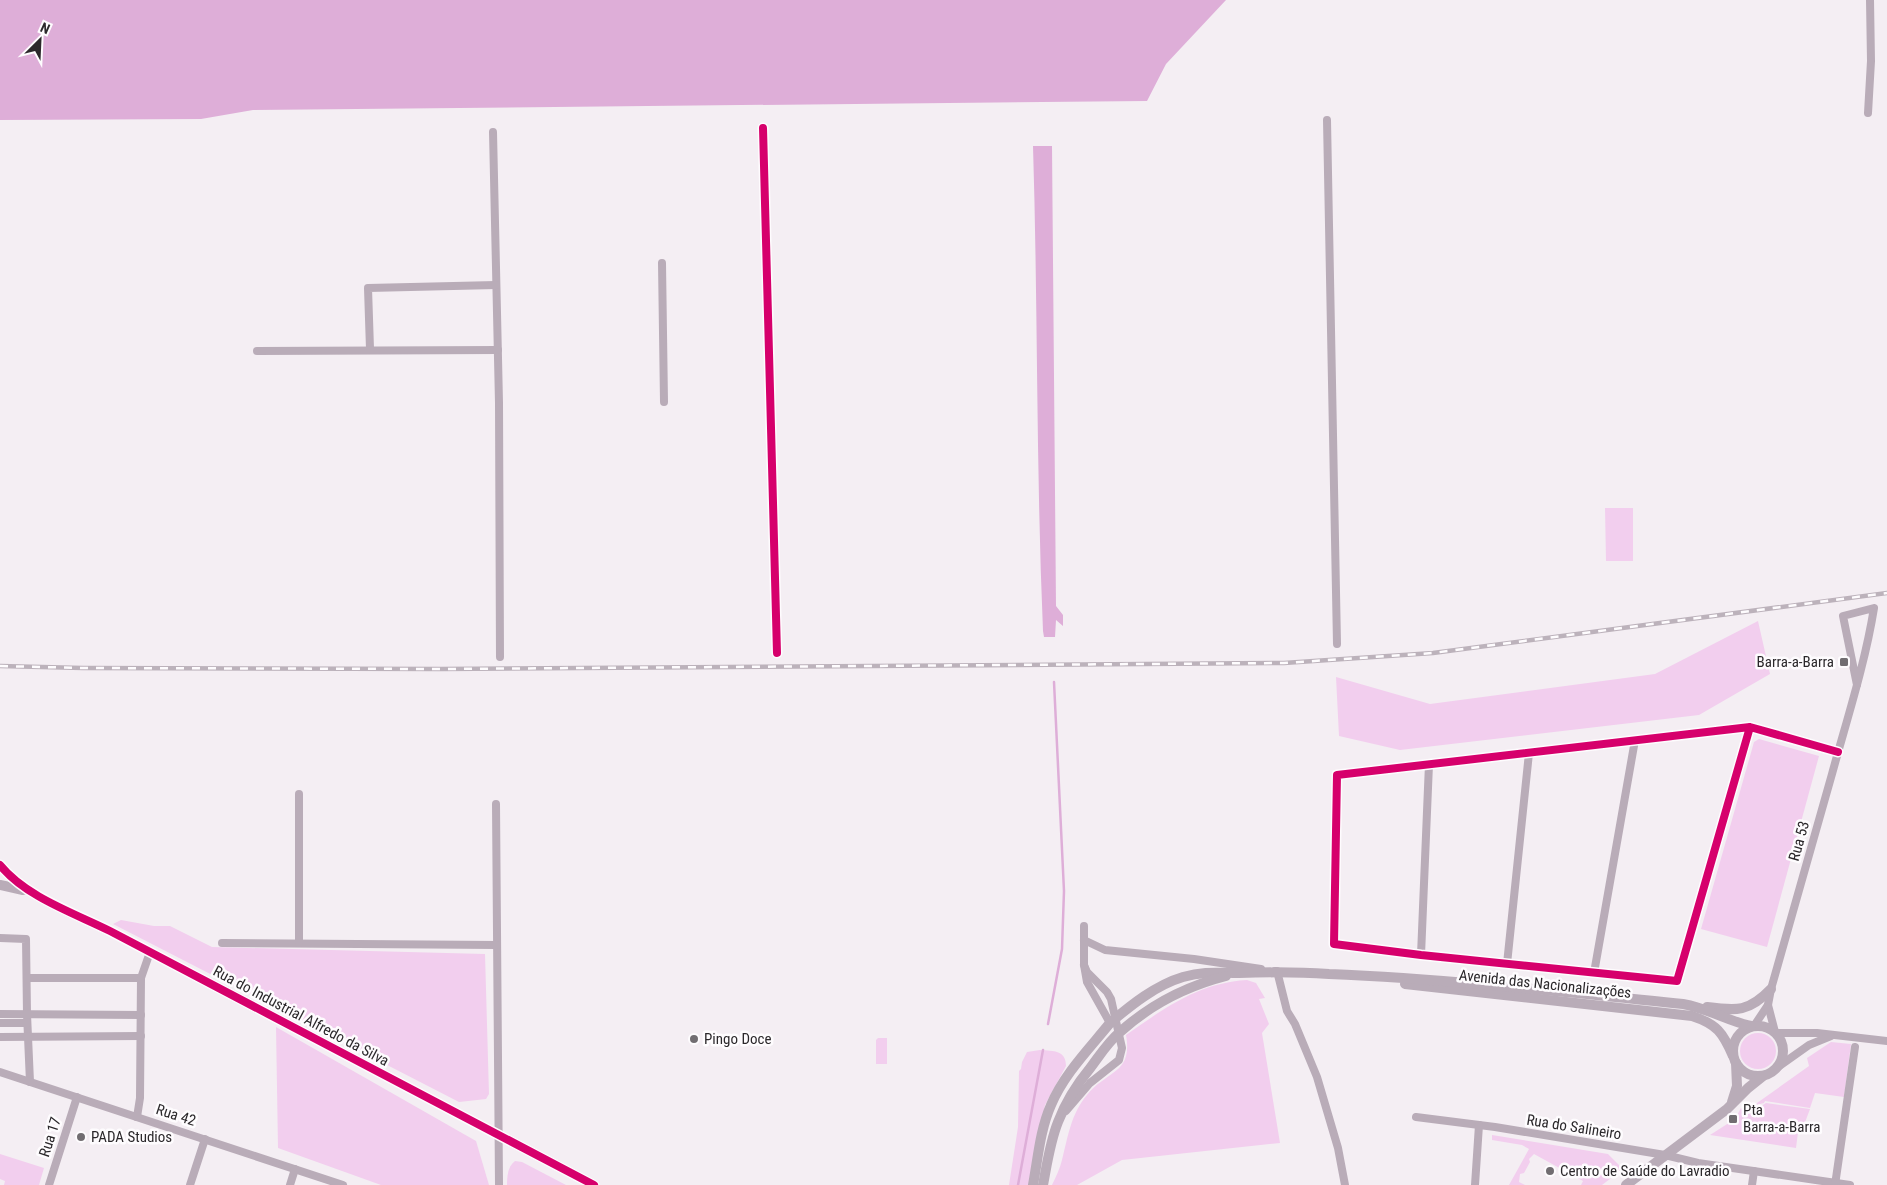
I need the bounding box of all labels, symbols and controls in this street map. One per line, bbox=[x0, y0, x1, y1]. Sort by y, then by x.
north arrow bbox=[15, 15, 65, 65]
text: N bbox=[38, 19, 52, 37]
place label: Barra-a-Barra bbox=[1757, 653, 1834, 671]
marker: Barra-a-Barra bbox=[1838, 656, 1850, 668]
street label: Rua 53 bbox=[1785, 819, 1813, 863]
street label: Rua do Industrial Alfredo da Silva bbox=[210, 962, 392, 1070]
street label: Avenida das Nacionalizações bbox=[1458, 966, 1632, 1002]
place label: Pingo Doce bbox=[704, 1030, 771, 1048]
marker: Pingo Doce bbox=[688, 1033, 700, 1045]
street label: Rua 42 bbox=[154, 1100, 198, 1130]
place label: Pta Barra-a-Barra bbox=[1743, 1101, 1820, 1136]
street label: Rua do Salineiro bbox=[1525, 1111, 1623, 1143]
marker: Pta Barra-a-Barra bbox=[1727, 1113, 1739, 1125]
street label: Rua 17 bbox=[35, 1115, 65, 1159]
place label: PADA Studios bbox=[91, 1128, 172, 1146]
marker: PADA Studios bbox=[75, 1131, 87, 1143]
place label: Centro de Saúde do Lavradio bbox=[1560, 1162, 1730, 1180]
marker: Centro de Saúde do Lavradio bbox=[1544, 1165, 1556, 1177]

